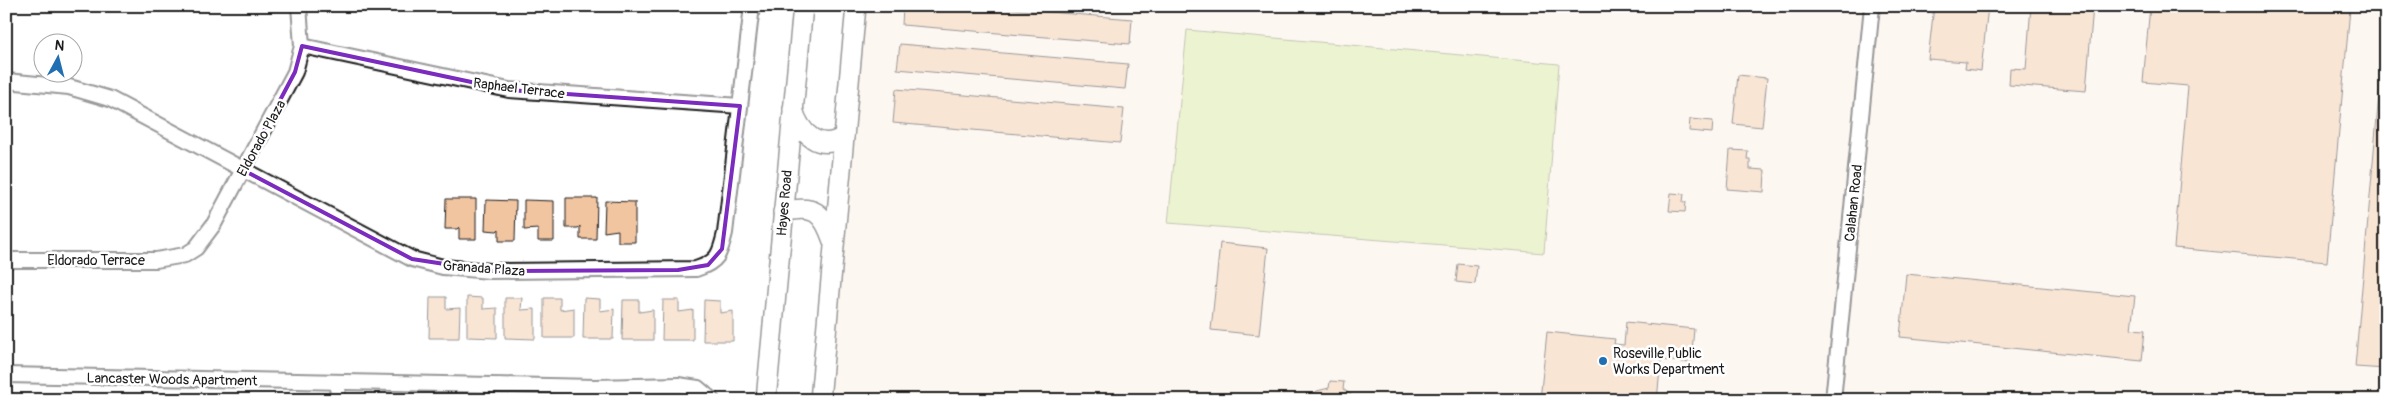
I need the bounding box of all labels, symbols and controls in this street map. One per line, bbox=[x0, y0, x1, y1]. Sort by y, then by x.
north arrow bbox=[32, 32, 82, 82]
text: N bbox=[54, 37, 65, 55]
street label: Raphael Terrace bbox=[472, 74, 566, 103]
street label: Eldorado Plaza bbox=[233, 97, 289, 179]
street label: Calahan Road bbox=[1841, 163, 1866, 243]
street label: Hayes Road bbox=[773, 169, 796, 237]
street label: Eldorado Terrace bbox=[47, 252, 145, 269]
street label: Granada Plaza bbox=[442, 257, 526, 280]
place label: Roseville Public Works Department bbox=[1613, 345, 1725, 378]
marker: Roseville Public Works Department bbox=[1597, 355, 1609, 367]
street label: Lancaster Woods Apartment bbox=[86, 370, 258, 389]

